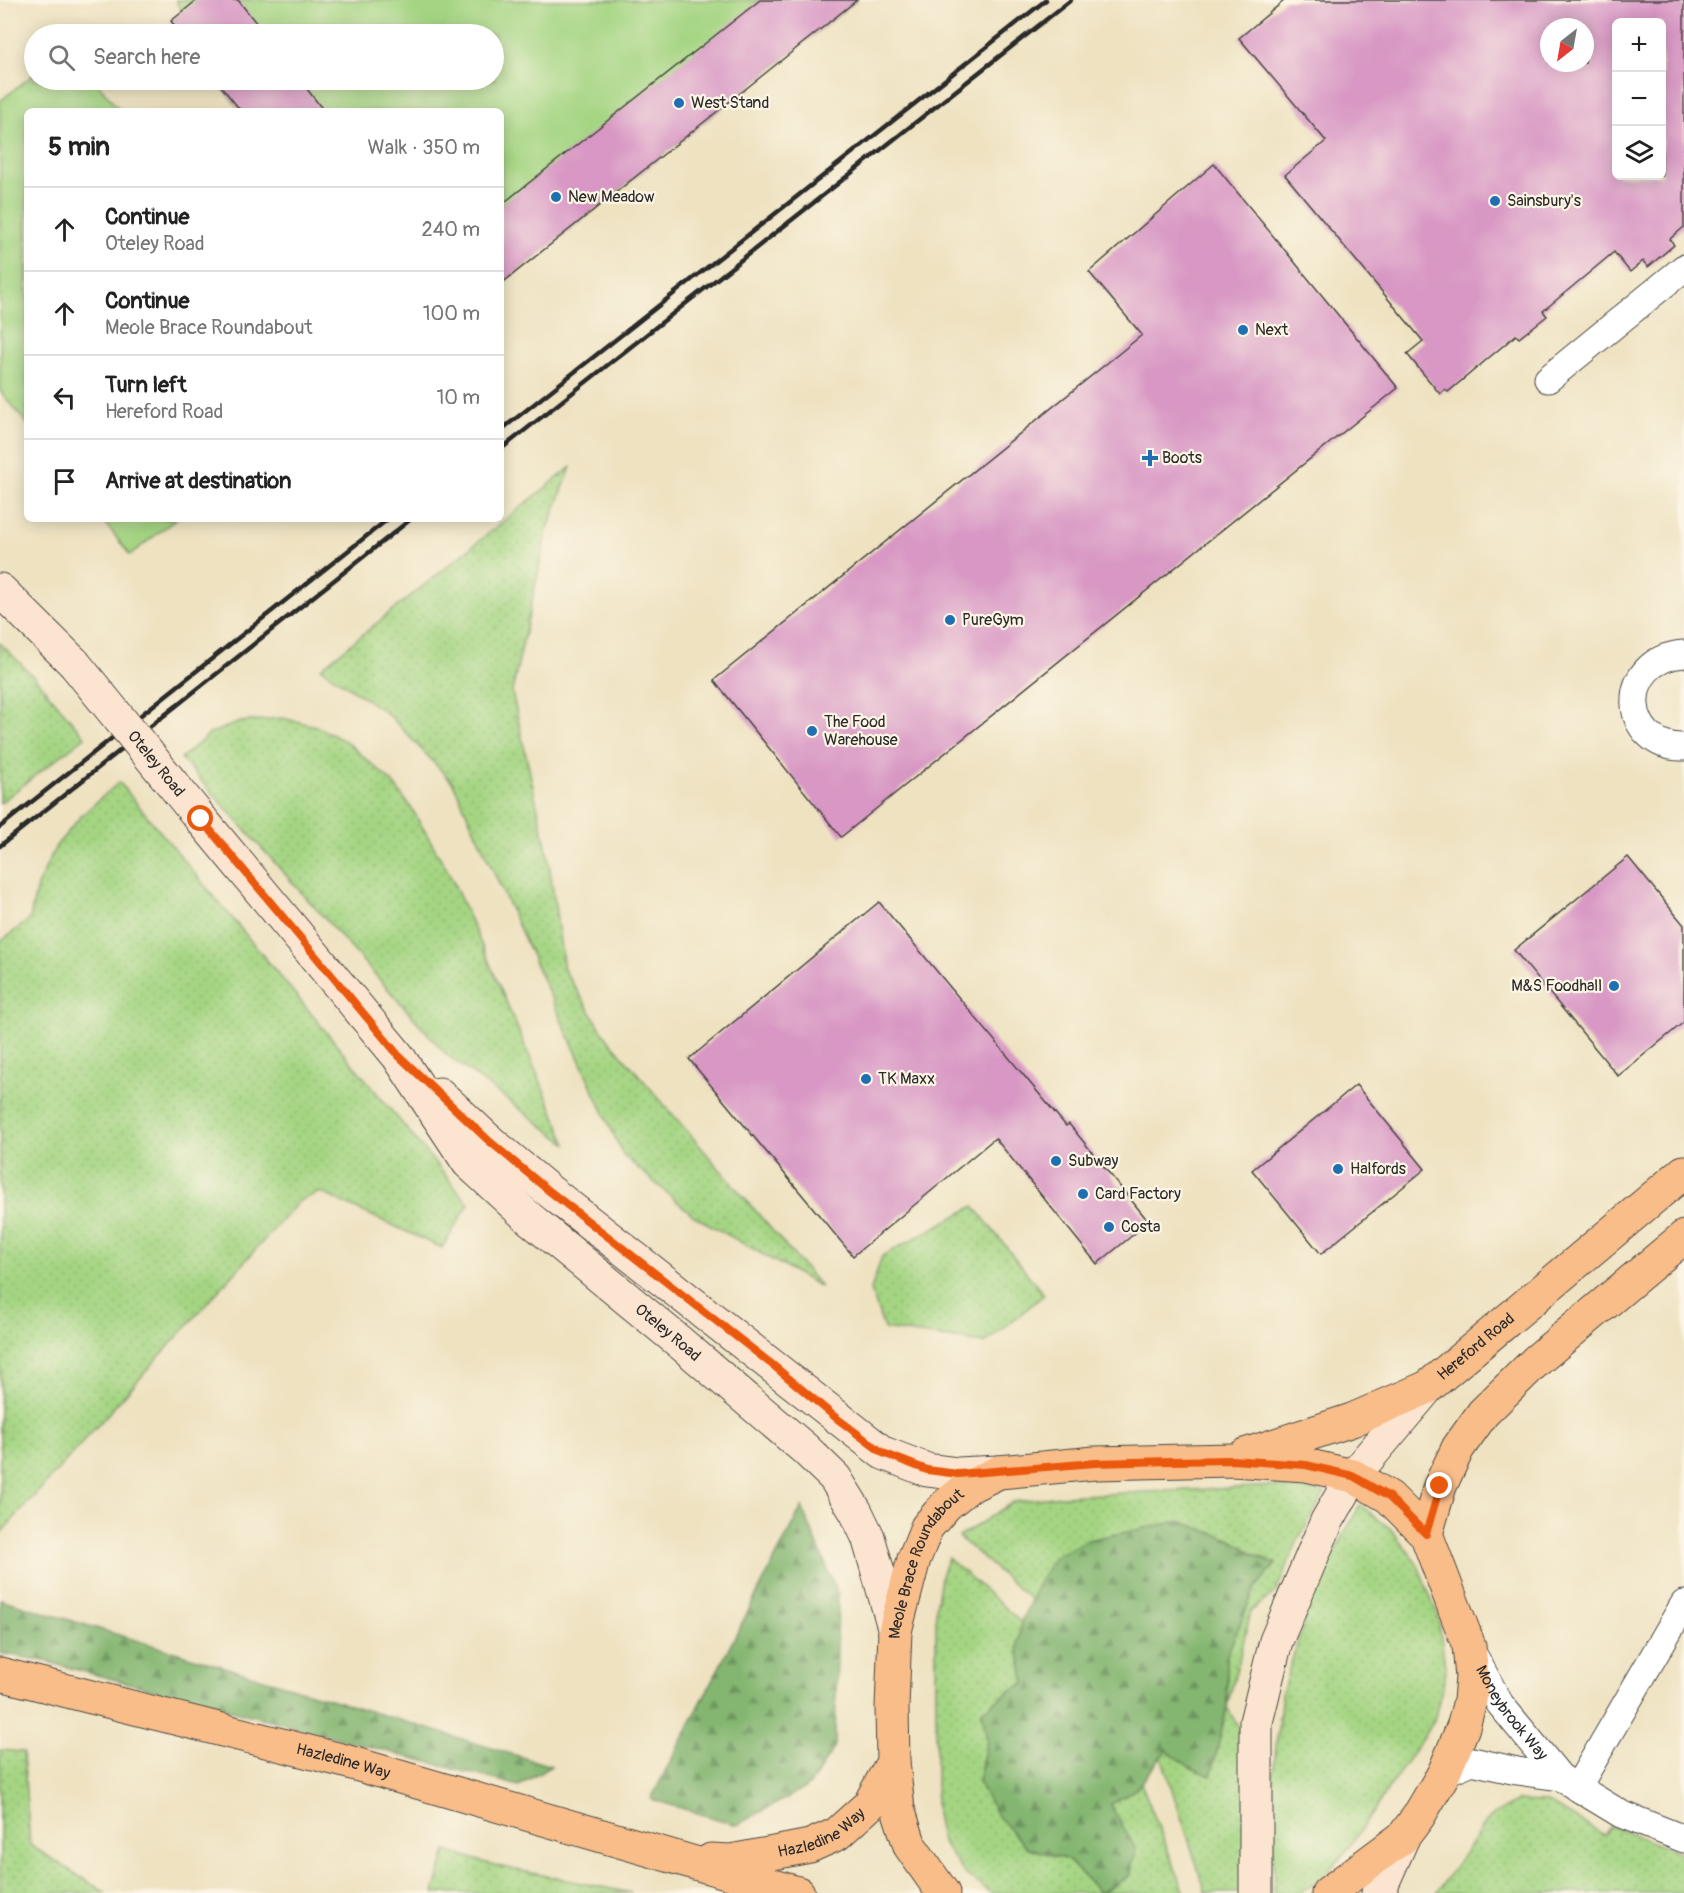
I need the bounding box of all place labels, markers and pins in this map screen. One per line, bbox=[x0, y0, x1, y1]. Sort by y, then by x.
place label: West Stand bbox=[691, 93, 769, 113]
marker: West Stand bbox=[672, 96, 686, 110]
place label: New Meadow bbox=[568, 187, 655, 207]
marker: New Meadow bbox=[549, 190, 563, 204]
place label: Sainsbury's bbox=[1507, 191, 1581, 211]
marker: Sainsbury's bbox=[1488, 194, 1502, 208]
place label: Next bbox=[1255, 320, 1289, 340]
marker: Next bbox=[1236, 323, 1250, 337]
place label: Boots bbox=[1162, 448, 1202, 468]
marker: Boots bbox=[1143, 451, 1157, 465]
place label: PureGym bbox=[962, 610, 1024, 630]
marker: PureGym bbox=[943, 613, 957, 627]
place label: The Food Warehouse bbox=[824, 712, 898, 750]
marker: The Food Warehouse bbox=[805, 724, 819, 738]
place label: M&S Foodhall bbox=[1511, 976, 1602, 996]
marker: M&S Foodhall bbox=[1607, 979, 1621, 993]
place label: TK Maxx bbox=[878, 1069, 935, 1089]
marker: TK Maxx bbox=[859, 1072, 873, 1086]
place label: Subway bbox=[1068, 1151, 1118, 1171]
marker: Subway bbox=[1049, 1154, 1063, 1168]
place label: Halfords bbox=[1350, 1159, 1406, 1179]
marker: Halfords bbox=[1331, 1162, 1345, 1176]
place label: Card Factory bbox=[1095, 1184, 1181, 1204]
marker: Card Factory bbox=[1076, 1187, 1090, 1201]
place label: Costa bbox=[1121, 1217, 1161, 1237]
marker: Costa bbox=[1102, 1220, 1116, 1234]

